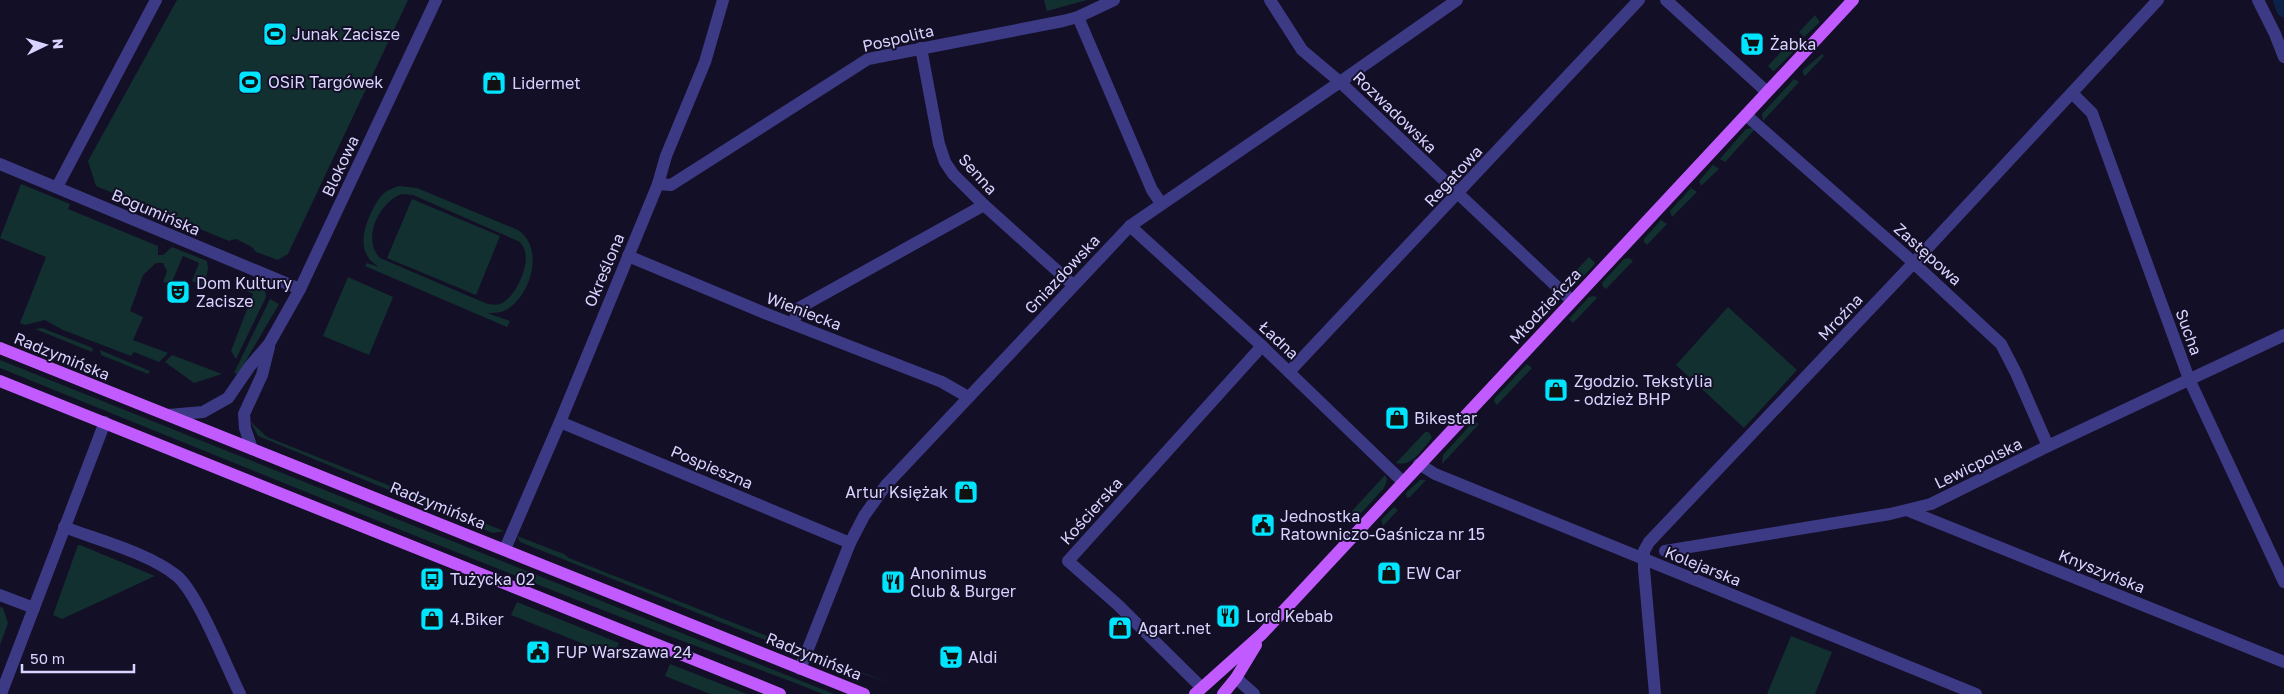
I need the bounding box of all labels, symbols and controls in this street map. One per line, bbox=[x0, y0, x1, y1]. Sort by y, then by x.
north arrow bbox=[20, 20, 70, 70]
street label: Pospolita bbox=[860, 20, 936, 56]
sports icon: Junak Zacisze bbox=[262, 21, 288, 47]
place label: Junak Zacisze bbox=[292, 24, 400, 44]
supermarket icon: Żabka bbox=[1739, 31, 1765, 57]
place label: Żabka bbox=[1770, 34, 1816, 54]
text: N bbox=[50, 38, 67, 50]
street label: Rozwadowska bbox=[1349, 67, 1441, 157]
sports icon: OSiR Targówek bbox=[237, 69, 263, 95]
shop icon: Lidermet bbox=[481, 70, 507, 96]
place label: OSiR Targówek bbox=[268, 72, 383, 92]
place label: Lidermet bbox=[512, 73, 581, 93]
street label: Blokowa bbox=[317, 132, 363, 200]
street label: Regatowa bbox=[1420, 141, 1486, 211]
street label: Senna bbox=[954, 149, 1002, 199]
street label: Bogumińska bbox=[109, 184, 203, 240]
street label: Zastępowa bbox=[1890, 219, 1966, 289]
street label: Określona bbox=[580, 230, 628, 310]
street label: Gniazdowska bbox=[1020, 230, 1104, 318]
street label: Młodzieńcza bbox=[1505, 264, 1585, 348]
place label: Dom Kultury Zacisze bbox=[196, 273, 292, 311]
theatre icon: Dom Kultury Zacisze bbox=[165, 279, 191, 305]
street label: Wieniecka bbox=[764, 288, 844, 334]
street label: Mroźna bbox=[1813, 290, 1867, 344]
street label: Sucha bbox=[2171, 306, 2207, 358]
street label: Ładna bbox=[1255, 317, 1303, 363]
street label: Radzymińska bbox=[11, 328, 113, 384]
place label: Zgodzio. Tekstylia - odzież BHP bbox=[1574, 371, 1713, 409]
shop icon: Zgodzio. Tekstylia - odzież BHP bbox=[1543, 377, 1569, 403]
shop icon: Bikestar bbox=[1384, 405, 1410, 431]
place label: Bikestar bbox=[1414, 408, 1477, 428]
street label: Lewicpolska bbox=[1931, 433, 2025, 493]
street label: Pospieszna bbox=[668, 441, 756, 493]
street label: Kościerska bbox=[1056, 473, 1126, 549]
street label: Radzymińska bbox=[387, 477, 489, 533]
shop icon: Artur Księżak bbox=[953, 479, 979, 505]
place label: Artur Księżak bbox=[845, 482, 948, 502]
place label: Jednostka Ratowniczo-Gaśnicza nr 15 bbox=[1280, 506, 1485, 544]
public building icon: Jednostka Ratowniczo-Gaśnicza nr 15 bbox=[1250, 512, 1276, 538]
street label: Kolejarska bbox=[1662, 542, 1744, 590]
street label: Knyszyńska bbox=[2056, 545, 2148, 597]
shop icon: EW Car bbox=[1376, 560, 1402, 586]
place label: Anonimus Club & Burger bbox=[910, 563, 1016, 601]
place label: EW Car bbox=[1406, 563, 1461, 583]
bus stop icon: Tużycka 02 bbox=[419, 566, 445, 592]
place label: Tużycka 02 bbox=[450, 569, 535, 589]
restaurant icon: Anonimus Club & Burger bbox=[880, 569, 906, 595]
restaurant icon: Lord Kebab bbox=[1215, 603, 1241, 629]
shop icon: 4.Biker bbox=[419, 606, 445, 632]
place label: Lord Kebab bbox=[1246, 606, 1333, 626]
place label: 4.Biker bbox=[450, 609, 504, 629]
shop icon: Agart.net bbox=[1107, 615, 1133, 641]
place label: Agart.net bbox=[1138, 618, 1211, 638]
street label: Radzymińska bbox=[763, 628, 865, 684]
public building icon: FUP Warszawa 24 bbox=[525, 639, 551, 665]
scale bar bbox=[22, 642, 135, 674]
place label: FUP Warszawa 24 bbox=[556, 642, 692, 662]
supermarket icon: Aldi bbox=[938, 644, 964, 670]
place label: Aldi bbox=[968, 647, 998, 667]
text: 50 m bbox=[30, 649, 65, 667]

